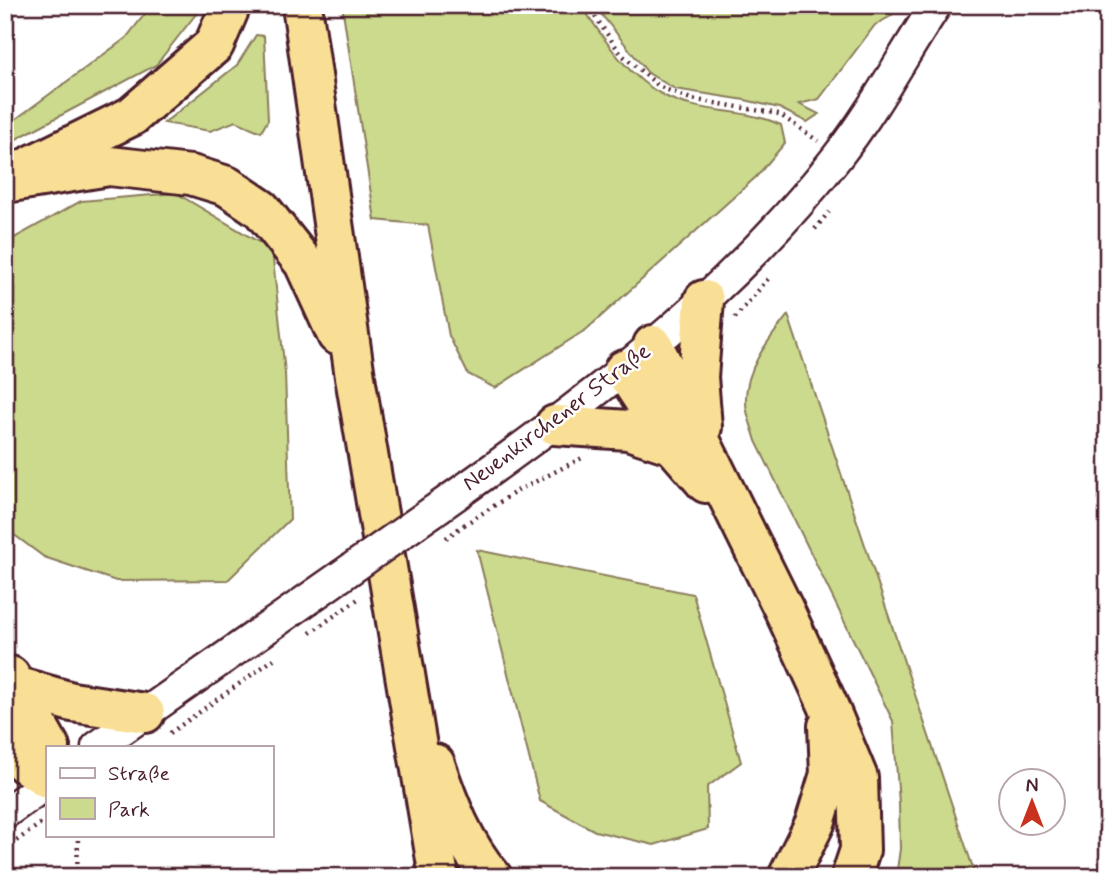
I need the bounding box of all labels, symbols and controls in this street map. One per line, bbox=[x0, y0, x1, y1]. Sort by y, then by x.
street label: Neuenkirchener Straße bbox=[457, 337, 657, 499]
legend bbox=[46, 746, 273, 836]
text: Straße bbox=[108, 760, 170, 788]
north arrow bbox=[998, 766, 1068, 836]
text: N bbox=[1026, 774, 1038, 799]
text: Park bbox=[108, 796, 150, 824]

